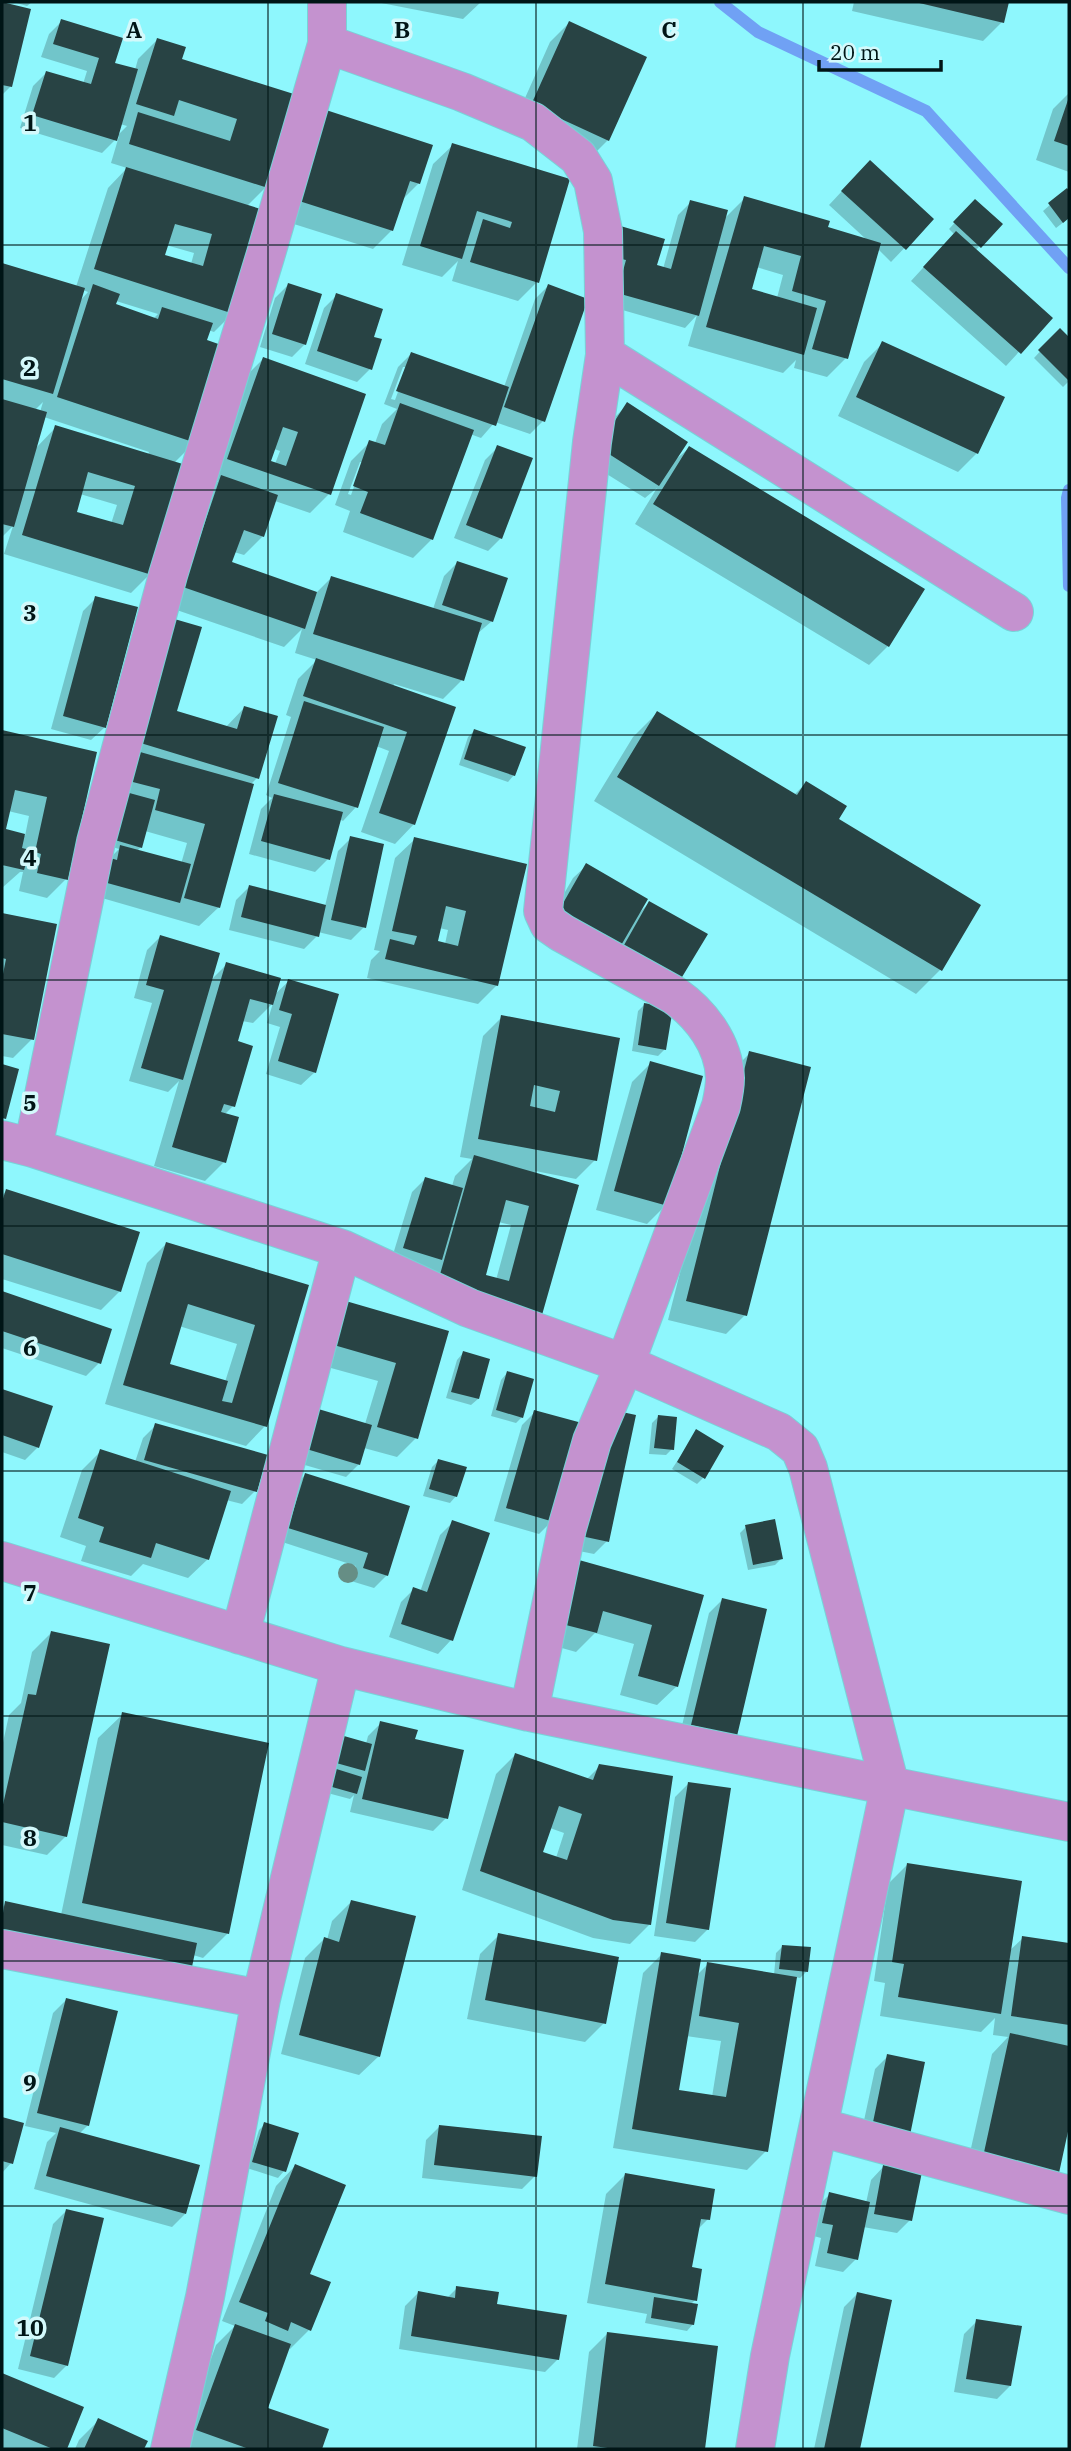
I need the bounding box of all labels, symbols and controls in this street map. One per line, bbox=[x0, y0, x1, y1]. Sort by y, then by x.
text: A bbox=[126, 14, 142, 44]
text: B bbox=[394, 14, 410, 44]
text: C bbox=[661, 14, 677, 44]
scale bar bbox=[819, 28, 942, 72]
text: 20 m bbox=[830, 38, 880, 66]
text: 1 bbox=[23, 107, 37, 137]
text: 2 bbox=[23, 352, 37, 382]
text: 3 bbox=[23, 597, 37, 627]
text: 4 bbox=[23, 842, 37, 872]
text: 5 bbox=[23, 1087, 37, 1117]
text: 6 bbox=[23, 1332, 37, 1362]
text: 7 bbox=[23, 1577, 37, 1607]
text: 8 bbox=[23, 1822, 37, 1852]
text: 9 bbox=[23, 2067, 37, 2097]
text: 10 bbox=[16, 2312, 44, 2342]

